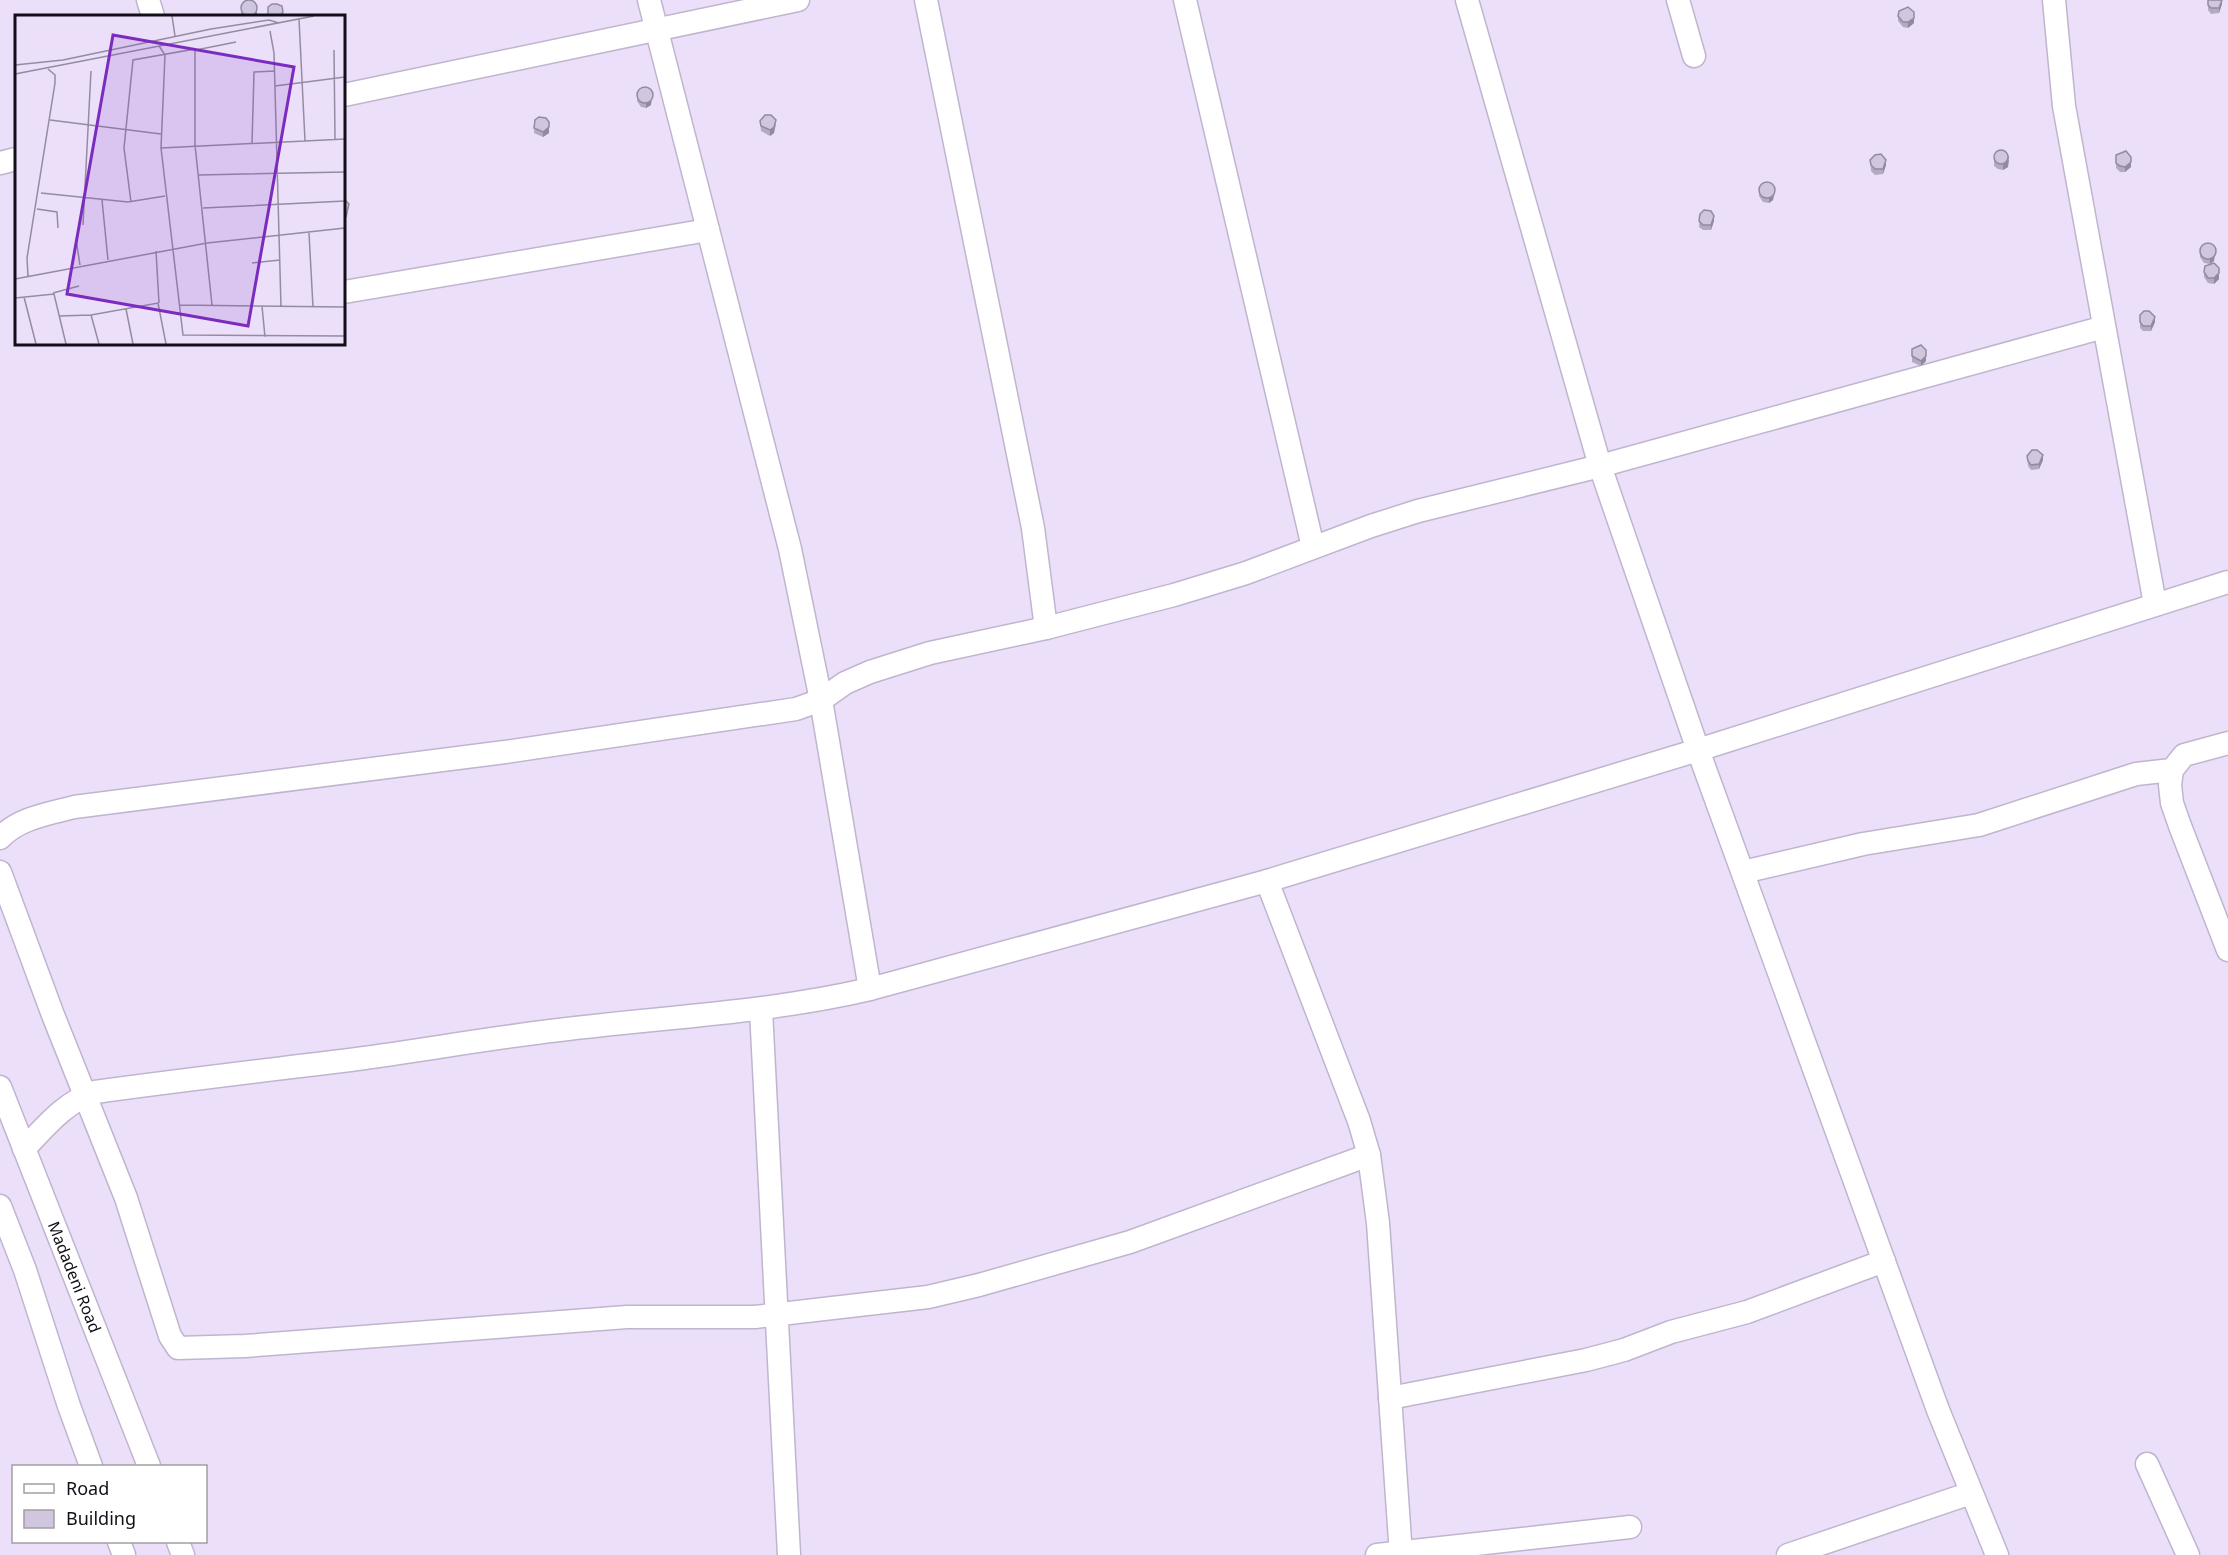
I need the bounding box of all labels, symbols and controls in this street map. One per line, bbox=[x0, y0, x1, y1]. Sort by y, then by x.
inset map bbox=[15, 15, 345, 345]
street label: Madadeni Road bbox=[43, 1218, 106, 1336]
legend bbox=[12, 1465, 207, 1543]
text: Road bbox=[66, 1476, 109, 1500]
text: Building bbox=[66, 1506, 136, 1530]

